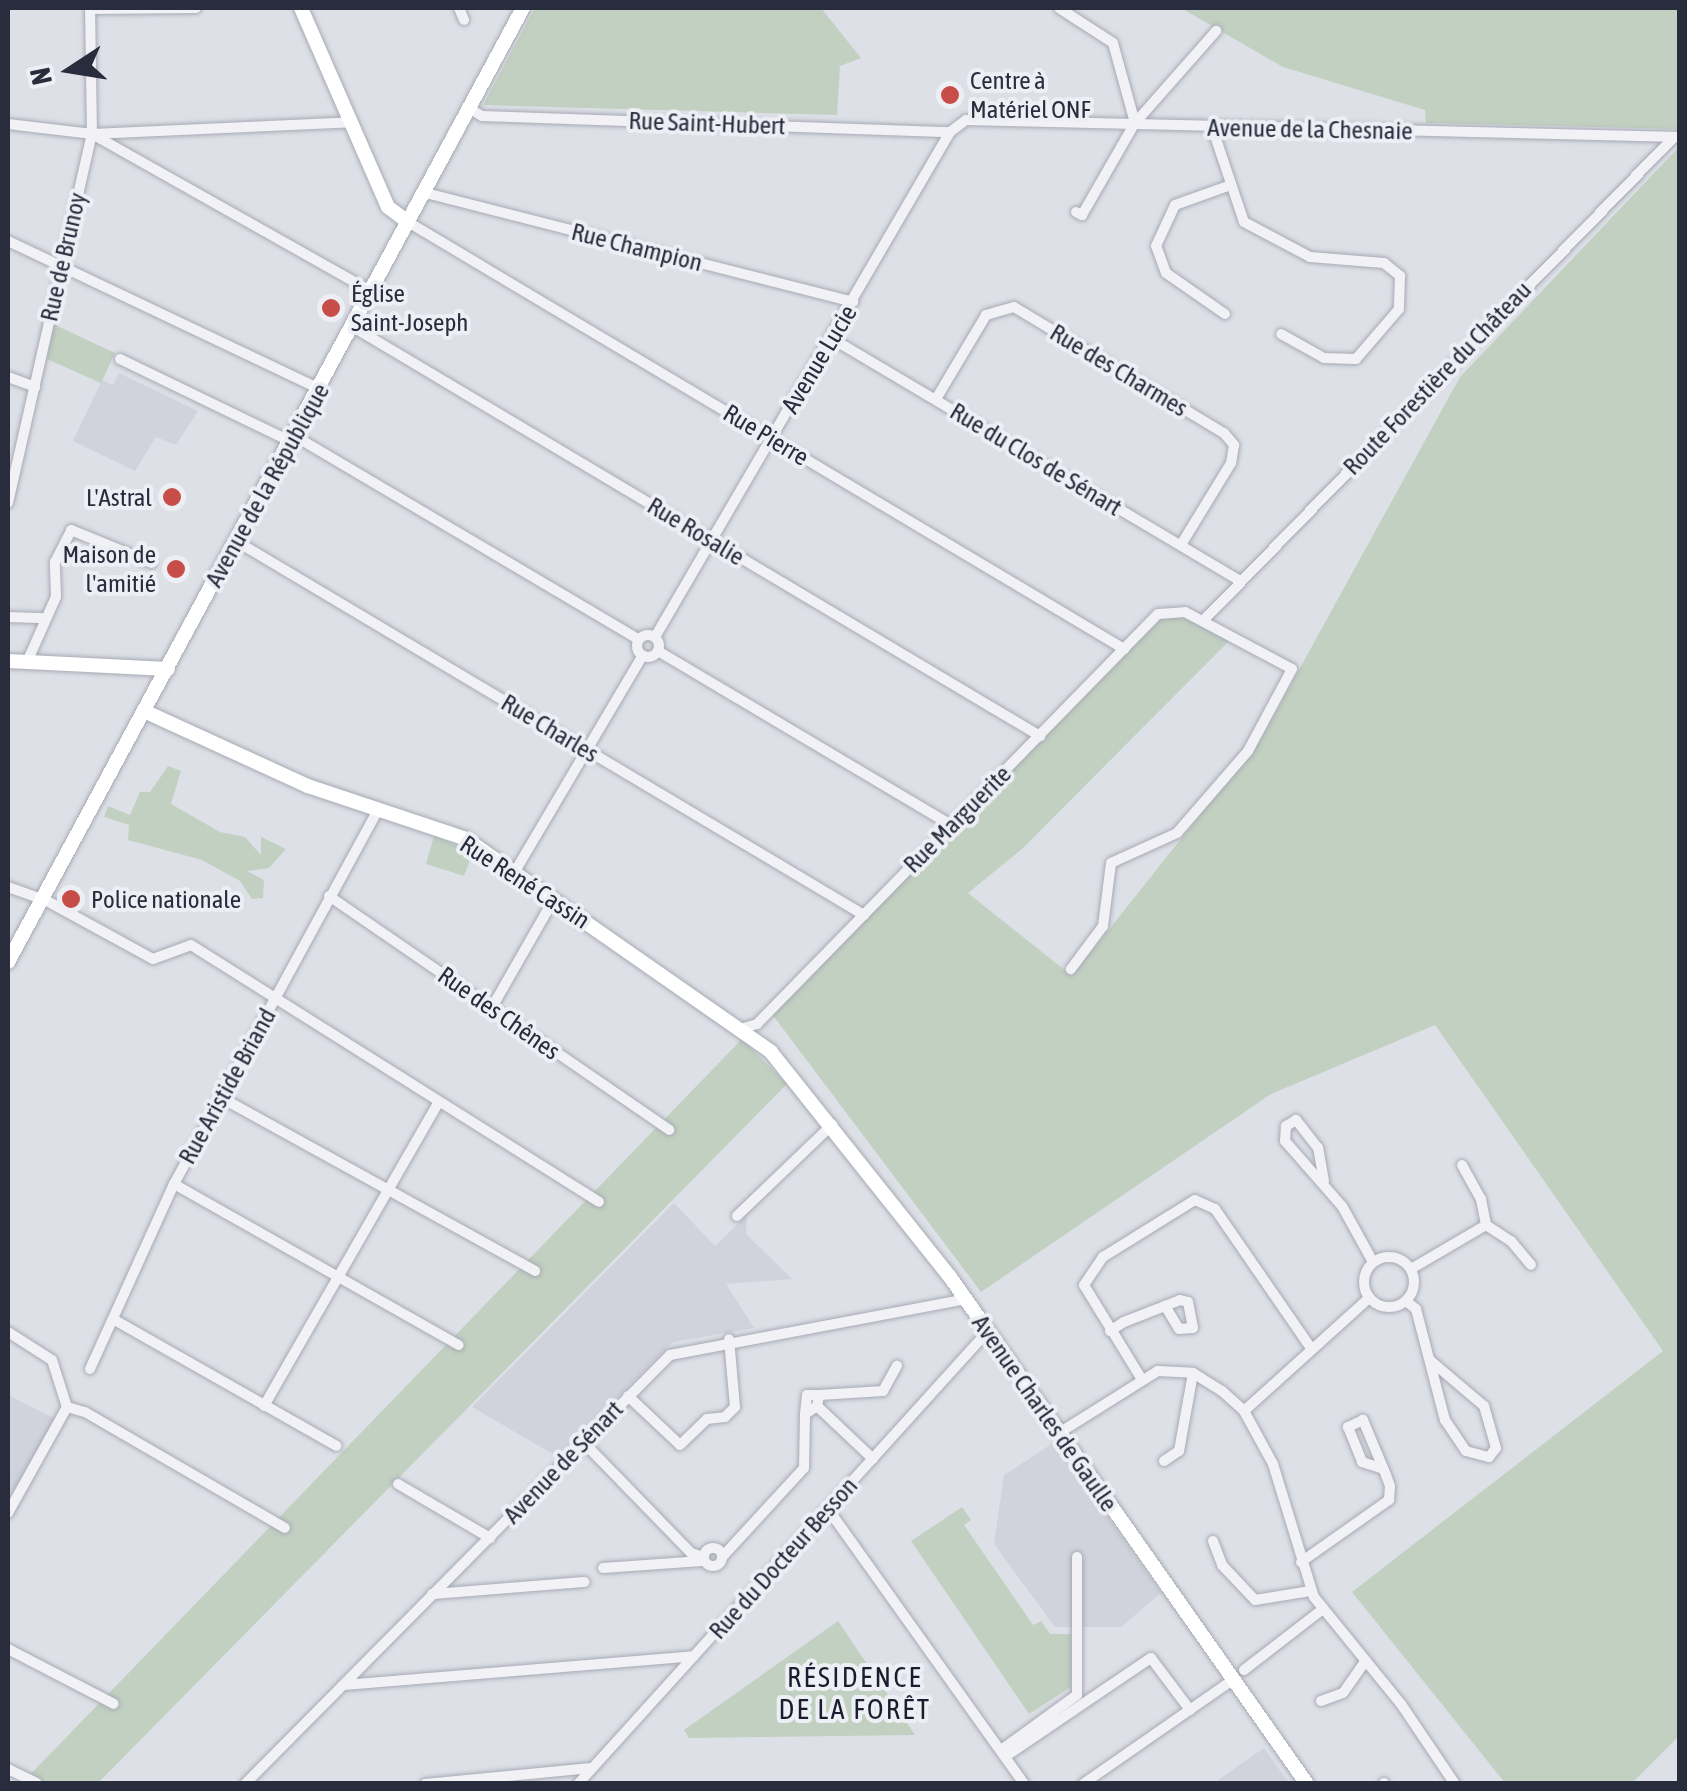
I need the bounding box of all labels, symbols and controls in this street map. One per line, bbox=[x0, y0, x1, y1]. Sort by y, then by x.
north arrow bbox=[20, 20, 120, 120]
text: N bbox=[23, 65, 58, 88]
place label: Centre à Matériel ONF bbox=[970, 66, 1091, 125]
marker: Centre à Matériel ONF bbox=[939, 84, 961, 106]
street label: Rue Saint-Hubert bbox=[628, 105, 786, 141]
street label: Avenue de la Chesnaie bbox=[1207, 112, 1413, 146]
street label: Rue de Brunoy bbox=[34, 190, 92, 324]
street label: Rue Champion bbox=[568, 216, 706, 278]
street label: Route Forestière du Château bbox=[1337, 275, 1537, 481]
place label: Église Saint-Joseph bbox=[351, 279, 468, 338]
marker: Église Saint-Joseph bbox=[320, 297, 342, 319]
street label: Avenue Lucie bbox=[775, 300, 863, 418]
street label: Rue des Charmes bbox=[1045, 317, 1193, 423]
street label: Avenue de la République bbox=[199, 378, 335, 592]
street label: Rue du Clos de Sénart bbox=[945, 396, 1127, 522]
street label: Rue Pierre bbox=[718, 398, 814, 472]
place label: L'Astral bbox=[86, 482, 152, 512]
marker: L'Astral bbox=[161, 486, 183, 508]
street label: Rue Rosalie bbox=[642, 490, 750, 572]
place label: Maison de l'amitié bbox=[63, 540, 156, 599]
marker: Maison de l'amitié bbox=[165, 558, 187, 580]
street label: Rue Charles bbox=[496, 687, 604, 769]
street label: Rue Marguerite bbox=[897, 759, 1017, 879]
street label: Rue René Cassin bbox=[455, 829, 595, 935]
place label: Police nationale bbox=[91, 884, 241, 914]
marker: Police nationale bbox=[60, 888, 82, 910]
street label: Rue des Chênes bbox=[432, 960, 566, 1066]
street label: Rue Aristide Briand bbox=[172, 1003, 282, 1169]
street label: Avenue Charles de Gaulle bbox=[966, 1309, 1124, 1517]
street label: Avenue de Sénart bbox=[497, 1394, 629, 1530]
street label: Rue du Docteur Besson bbox=[702, 1471, 864, 1645]
district label: RÉSIDENCE DE LA FORÊT bbox=[778, 1660, 932, 1726]

